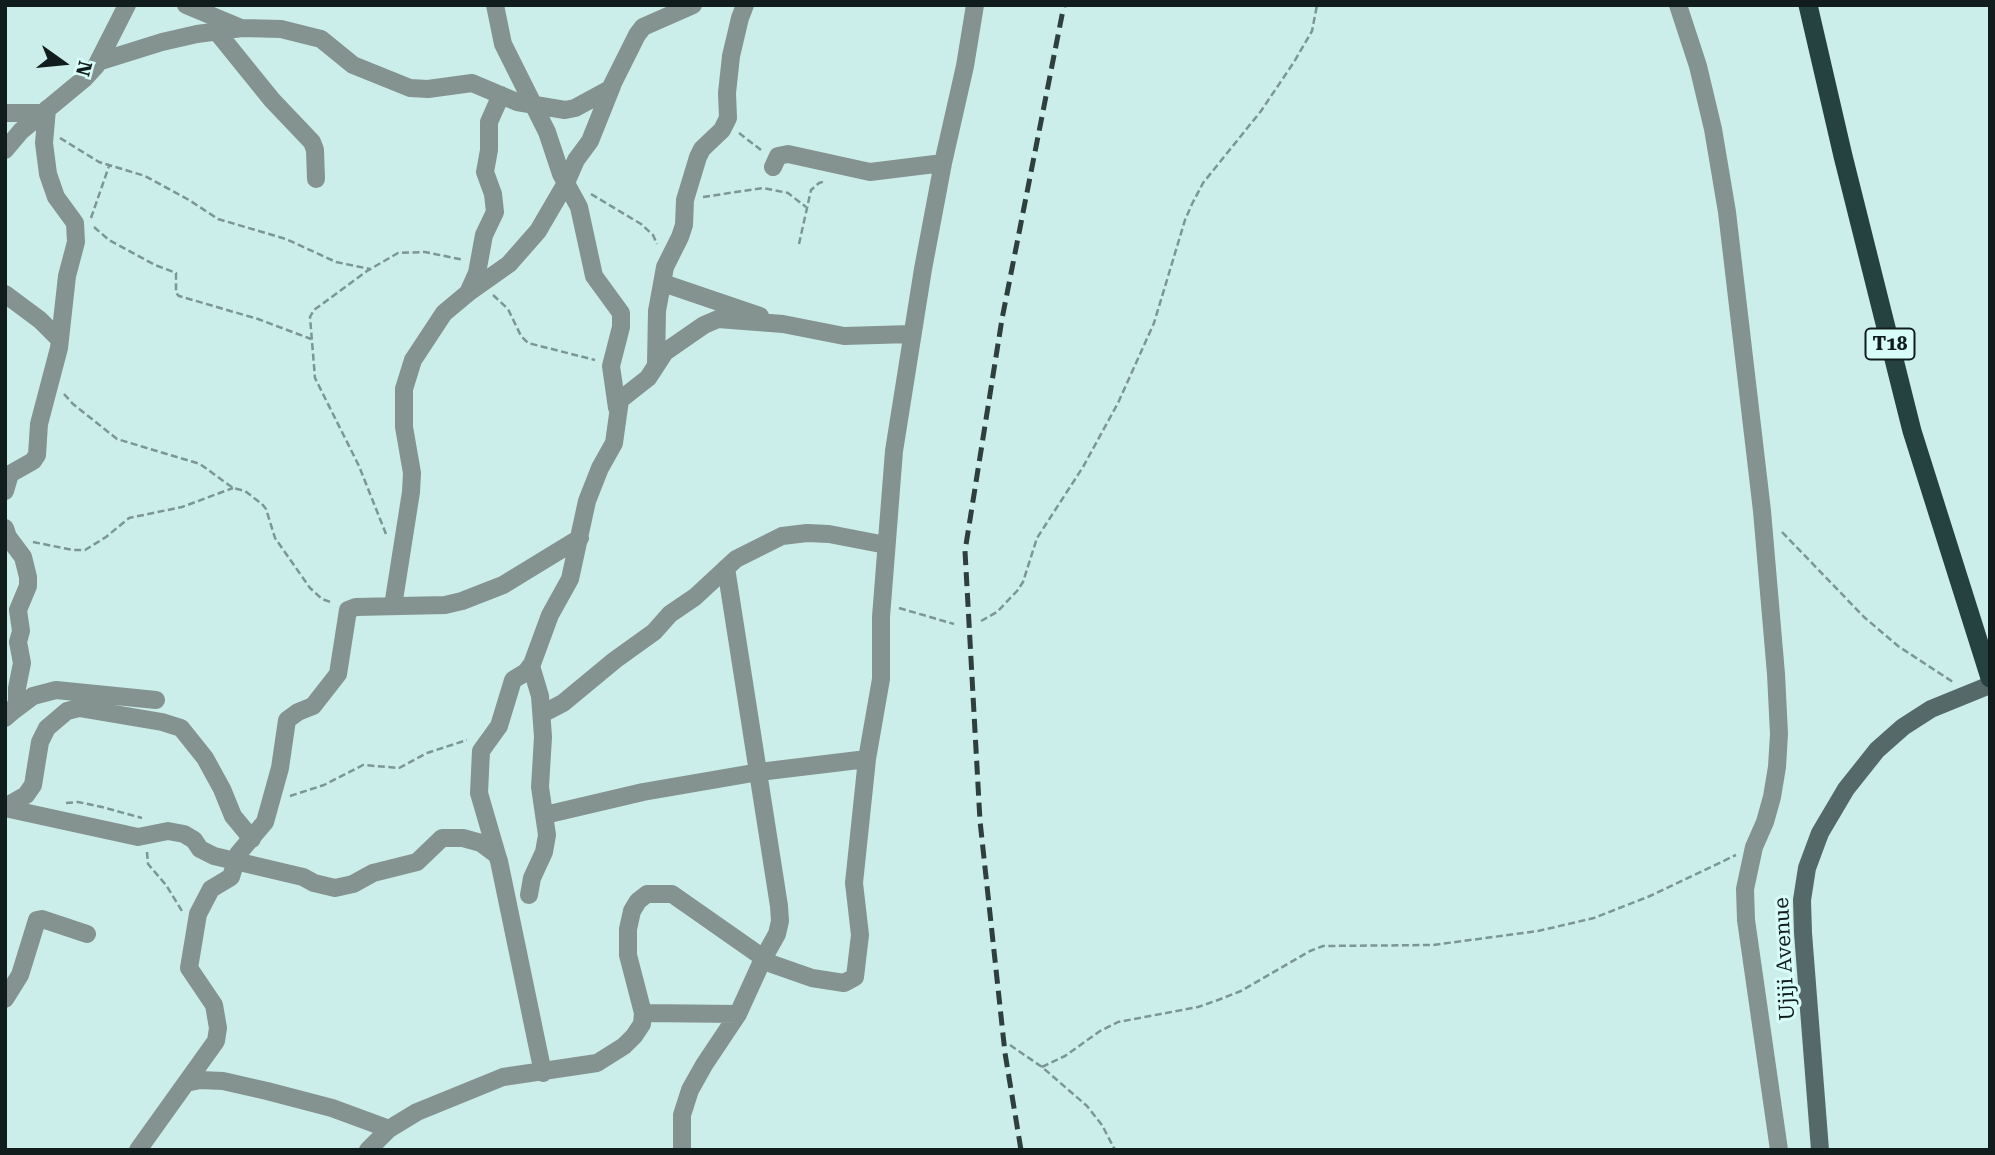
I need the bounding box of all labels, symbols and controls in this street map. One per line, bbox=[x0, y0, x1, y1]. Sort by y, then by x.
north arrow bbox=[28, 28, 98, 98]
text: N bbox=[71, 59, 97, 79]
road number: T18 bbox=[1866, 328, 1914, 360]
street label: Ujiji Avenue bbox=[1769, 897, 1801, 1021]

